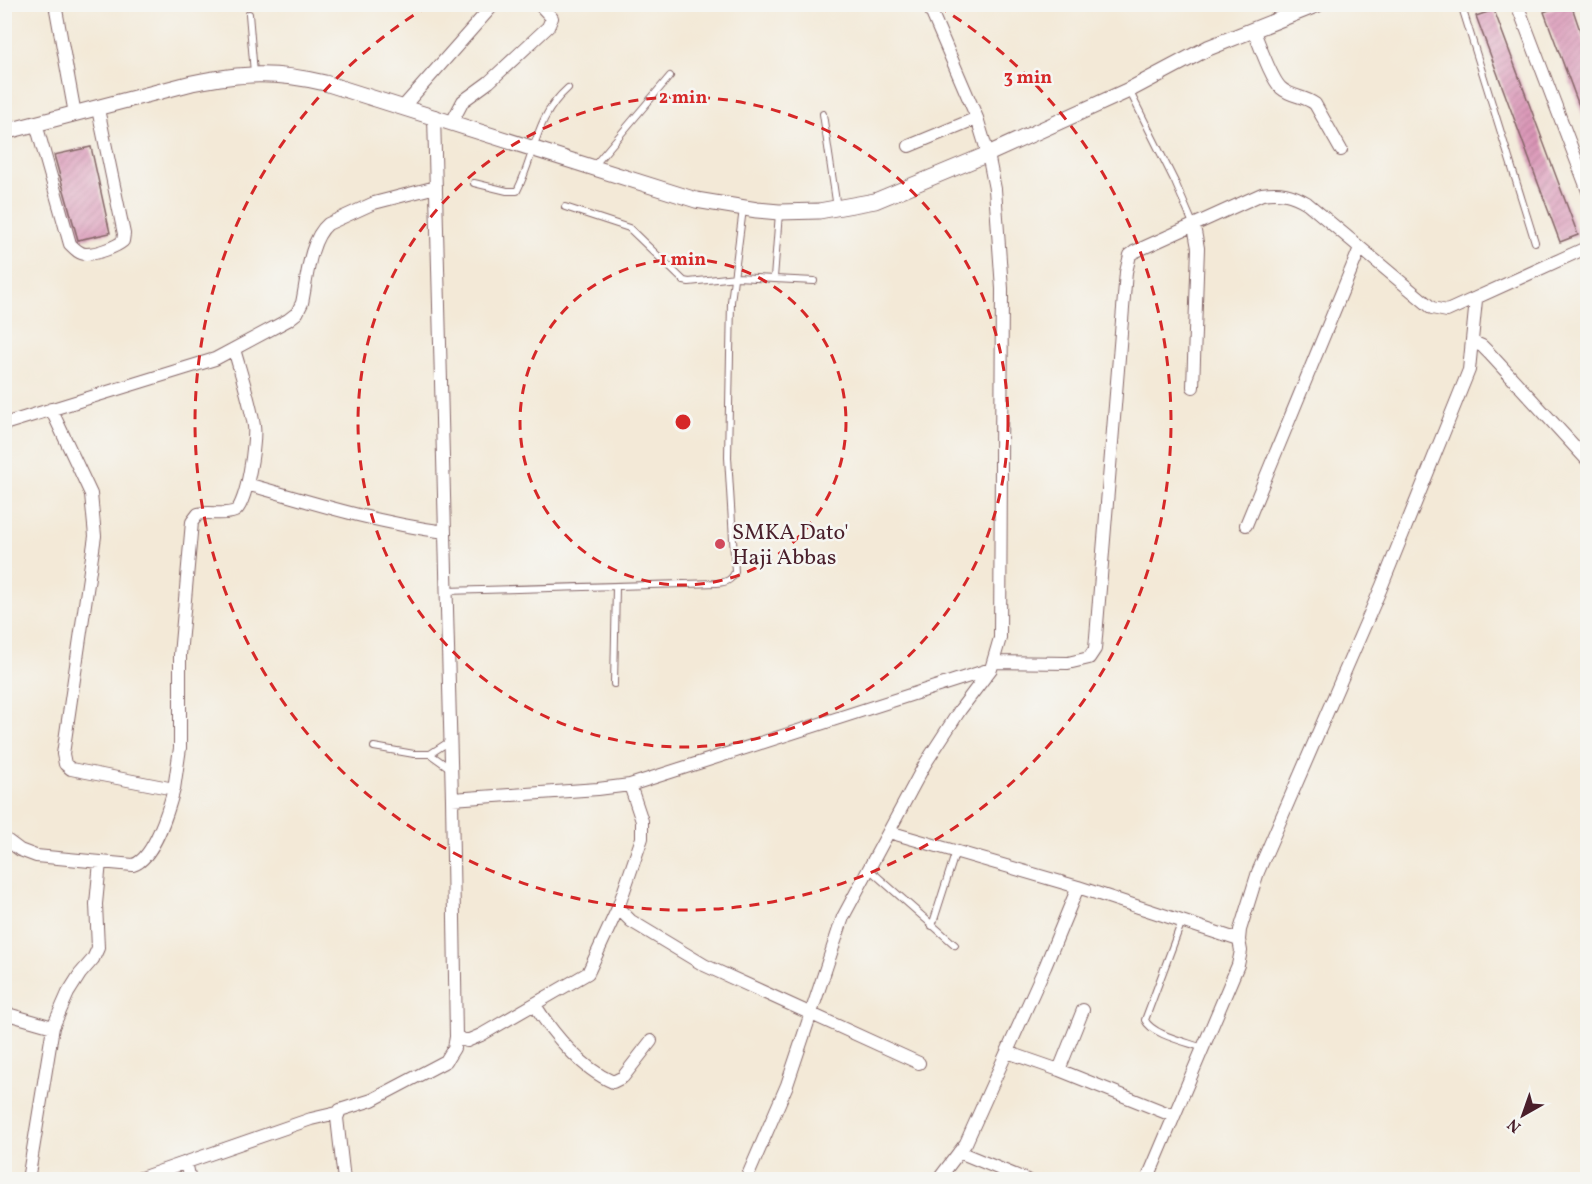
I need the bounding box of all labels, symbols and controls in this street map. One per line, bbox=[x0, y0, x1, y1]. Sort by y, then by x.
text: 3 min bbox=[1004, 66, 1052, 91]
text: 2 min bbox=[659, 86, 707, 111]
text: 1 min bbox=[660, 248, 706, 273]
centre of rings bbox=[673, 412, 693, 432]
place label: SMKA Dato' Haji Abbas bbox=[732, 518, 849, 574]
marker: SMKA Dato' Haji Abbas bbox=[713, 537, 727, 551]
north arrow bbox=[1493, 1085, 1553, 1145]
text: N bbox=[1503, 1113, 1526, 1137]

